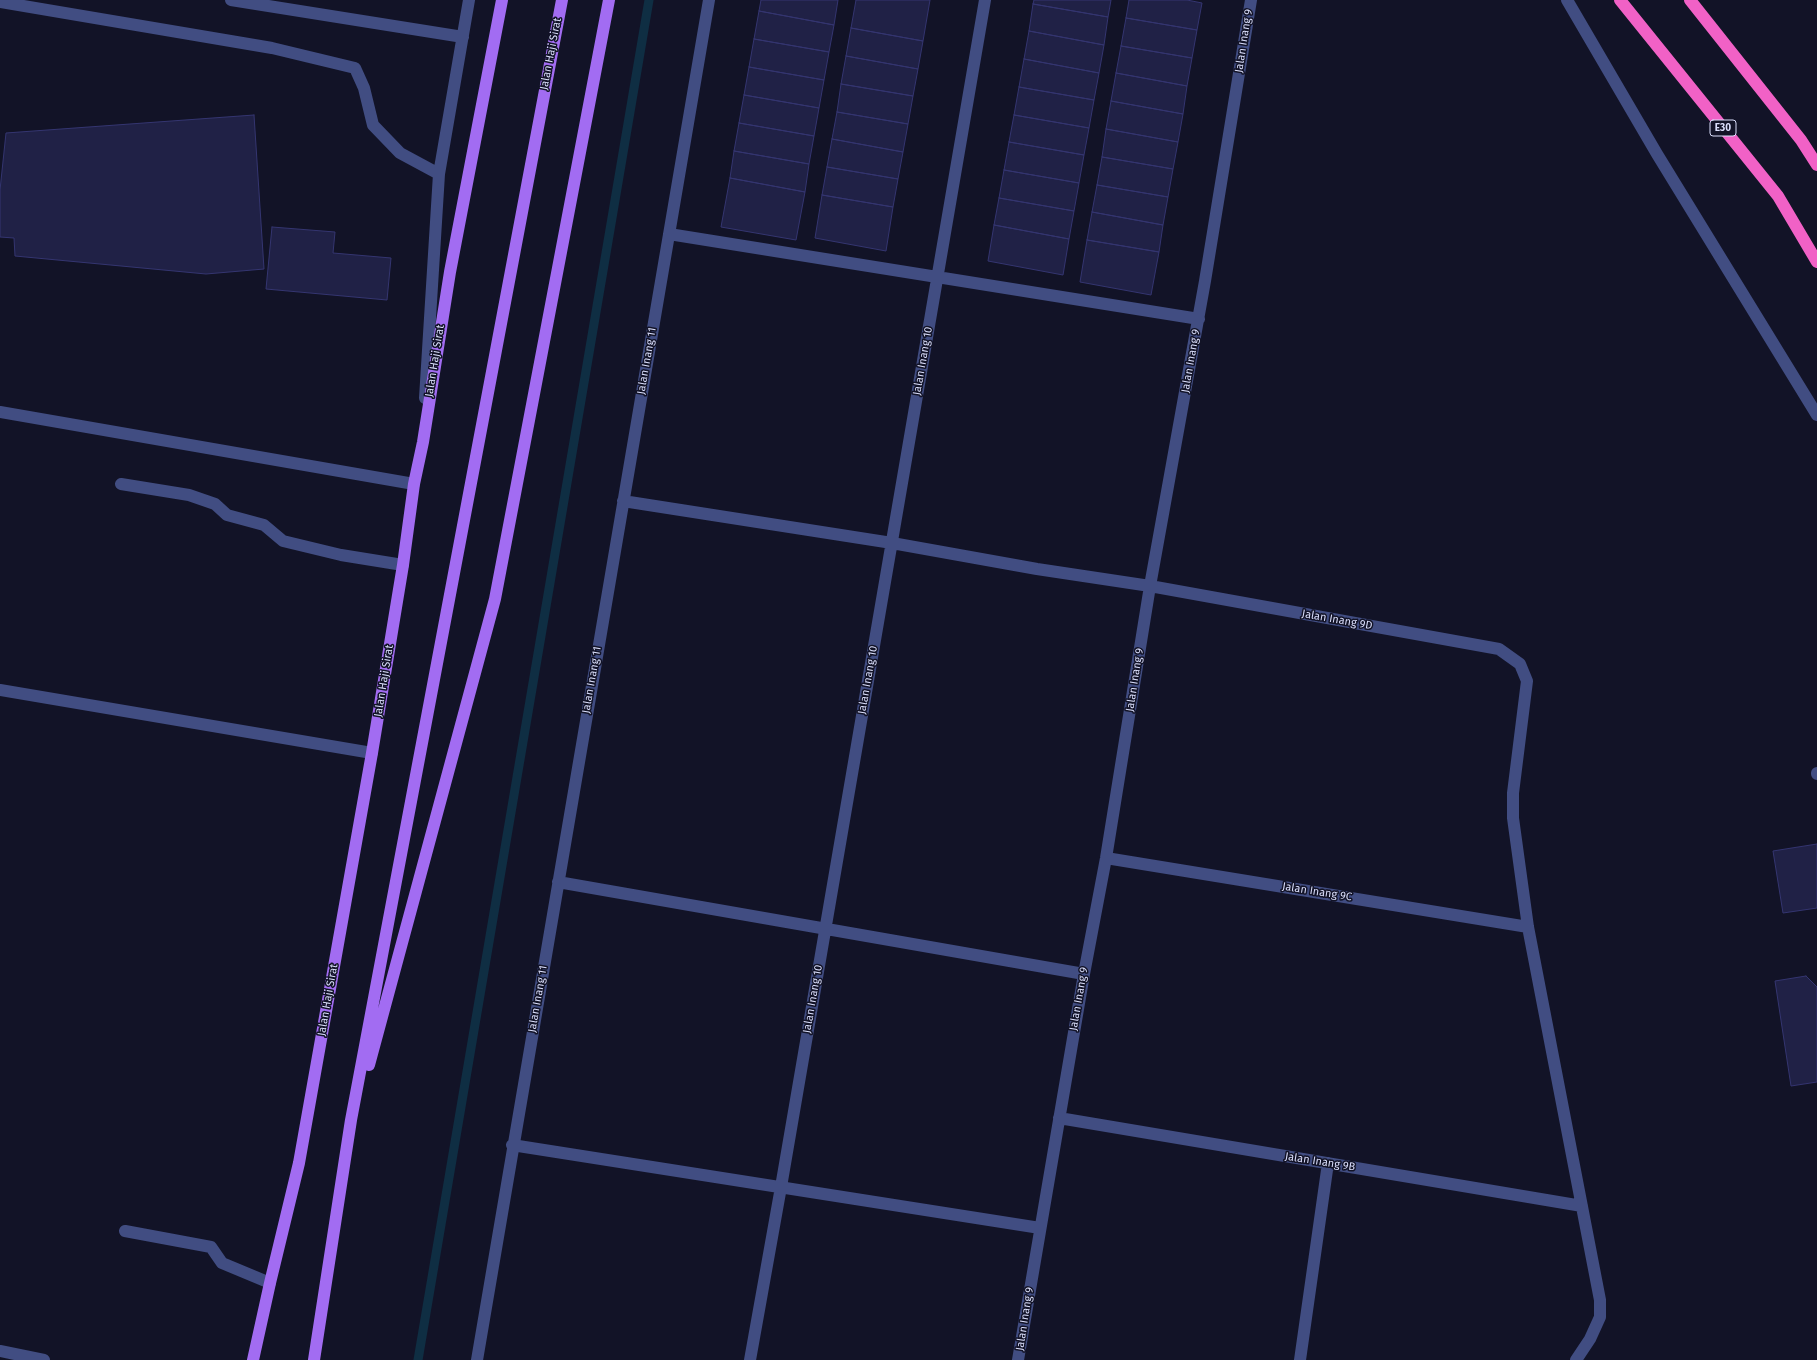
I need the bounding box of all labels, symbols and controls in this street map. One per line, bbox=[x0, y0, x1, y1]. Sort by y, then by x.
street label: Jalan Inang 9 bbox=[1232, 8, 1256, 74]
street label: Jalan Haji Sirat bbox=[538, 17, 564, 91]
road number: E30 bbox=[1710, 120, 1736, 136]
street label: Jalan Haji Sirat bbox=[423, 324, 447, 398]
street label: Jalan Inang 11 bbox=[635, 326, 659, 396]
street label: Jalan Inang 10 bbox=[910, 326, 936, 396]
street label: Jalan Inang 9 bbox=[1179, 328, 1203, 394]
street label: Jalan Inang 9D bbox=[1301, 607, 1373, 633]
street label: Jalan Haji Sirat bbox=[372, 644, 396, 718]
street label: Jalan Inang 11 bbox=[580, 645, 604, 715]
street label: Jalan Inang 10 bbox=[855, 645, 881, 715]
street label: Jalan Inang 9 bbox=[1123, 647, 1147, 713]
street label: Jalan Inang 9C bbox=[1281, 880, 1353, 904]
street label: Jalan Haji Sirat bbox=[315, 963, 341, 1037]
street label: Jalan Inang 11 bbox=[526, 964, 550, 1034]
street label: Jalan Inang 10 bbox=[800, 964, 826, 1034]
street label: Jalan Inang 9 bbox=[1067, 966, 1091, 1032]
street label: Jalan Inang 9B bbox=[1284, 1150, 1356, 1174]
street label: Jalan Inang 9 bbox=[1013, 1286, 1037, 1352]

